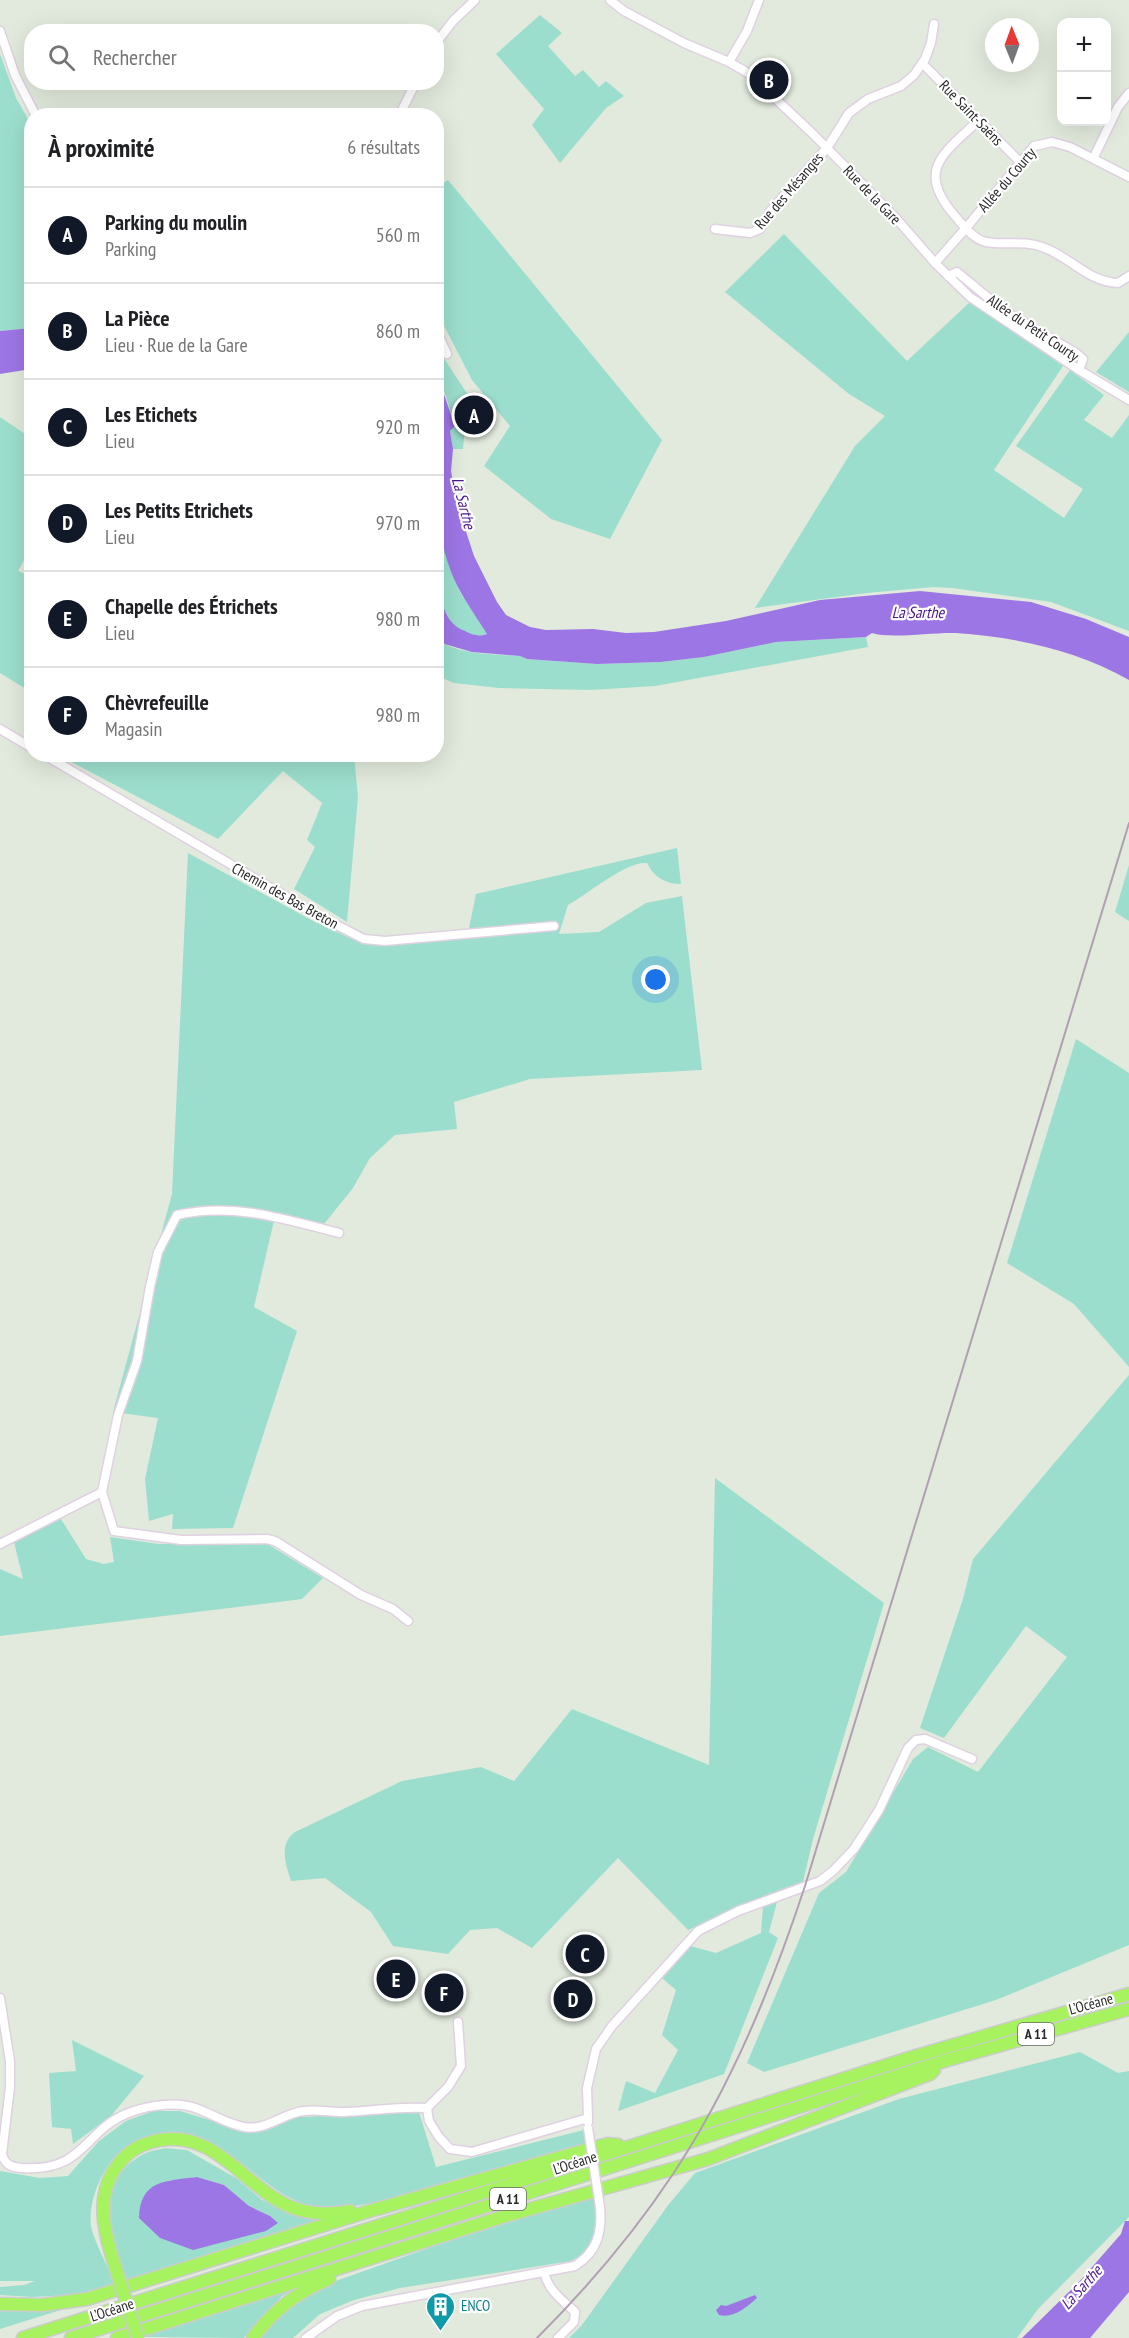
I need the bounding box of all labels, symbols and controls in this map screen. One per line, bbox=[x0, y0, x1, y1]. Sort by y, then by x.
north arrow bbox=[985, 18, 1039, 72]
map controls bbox=[1057, 18, 1111, 126]
button: + bbox=[1057, 18, 1111, 72]
search box bbox=[24, 24, 444, 90]
icon: search bbox=[45, 41, 78, 74]
text: Rechercher bbox=[93, 43, 177, 71]
pin: B bbox=[750, 58, 788, 103]
button: − bbox=[1057, 72, 1111, 126]
street label: Rue Saint-Saëns bbox=[935, 76, 1007, 149]
text: À proximité bbox=[48, 131, 155, 164]
text: 6 résultats bbox=[347, 134, 420, 160]
street label: Allée du Courty bbox=[973, 143, 1040, 216]
street label: Rue des Mésanges bbox=[750, 149, 827, 233]
street label: Rue de la Gare bbox=[839, 161, 905, 228]
text: Parking du moulin bbox=[105, 208, 247, 236]
text: A bbox=[62, 222, 73, 248]
text: 560 m bbox=[376, 222, 420, 248]
text: Parking bbox=[105, 236, 156, 262]
street label: Allée du Petit Courty bbox=[984, 290, 1083, 365]
text: La Pièce bbox=[105, 304, 170, 332]
text: B bbox=[63, 318, 72, 344]
text: 860 m bbox=[376, 318, 420, 344]
text: Lieu · Rue de la Gare bbox=[105, 332, 248, 358]
pin: A bbox=[454, 392, 494, 438]
text: Les Etichets bbox=[105, 400, 197, 428]
text: C bbox=[63, 414, 72, 440]
text: 920 m bbox=[376, 414, 420, 440]
text: Lieu bbox=[105, 428, 135, 454]
water label: La Sarthe bbox=[448, 475, 480, 532]
text: Les Petits Etrichets bbox=[105, 496, 253, 524]
text: D bbox=[62, 510, 73, 536]
text: 970 m bbox=[376, 510, 420, 536]
text: Lieu bbox=[105, 524, 135, 550]
text: Chapelle des Étrichets bbox=[105, 592, 278, 620]
water label: La Sarthe bbox=[892, 602, 946, 622]
text: E bbox=[63, 606, 72, 632]
text: 980 m bbox=[376, 606, 420, 632]
text: Lieu bbox=[105, 620, 135, 646]
text: Chèvrefeuille bbox=[105, 688, 209, 716]
text: F bbox=[63, 702, 72, 728]
text: 980 m bbox=[376, 702, 420, 728]
text: Magasin bbox=[105, 716, 162, 742]
street label: Chemin des Bas Breton bbox=[229, 858, 342, 933]
your location bbox=[641, 965, 670, 994]
pin: C bbox=[566, 1932, 604, 1976]
pin: E bbox=[376, 1956, 416, 2002]
pin: F bbox=[424, 1970, 464, 2016]
pin: D bbox=[554, 1976, 592, 2022]
street label: L’Océane bbox=[1067, 1989, 1115, 2019]
road number: A 11 bbox=[1018, 2023, 1054, 2045]
street label: L’Océane bbox=[551, 2147, 599, 2179]
road number: A 11 bbox=[490, 2188, 526, 2210]
water label: La Sarthe bbox=[1056, 2260, 1107, 2313]
building icon: ENCO bbox=[424, 2290, 456, 2332]
street label: L’Océane bbox=[88, 2294, 136, 2326]
place label: ENCO bbox=[461, 2296, 490, 2315]

